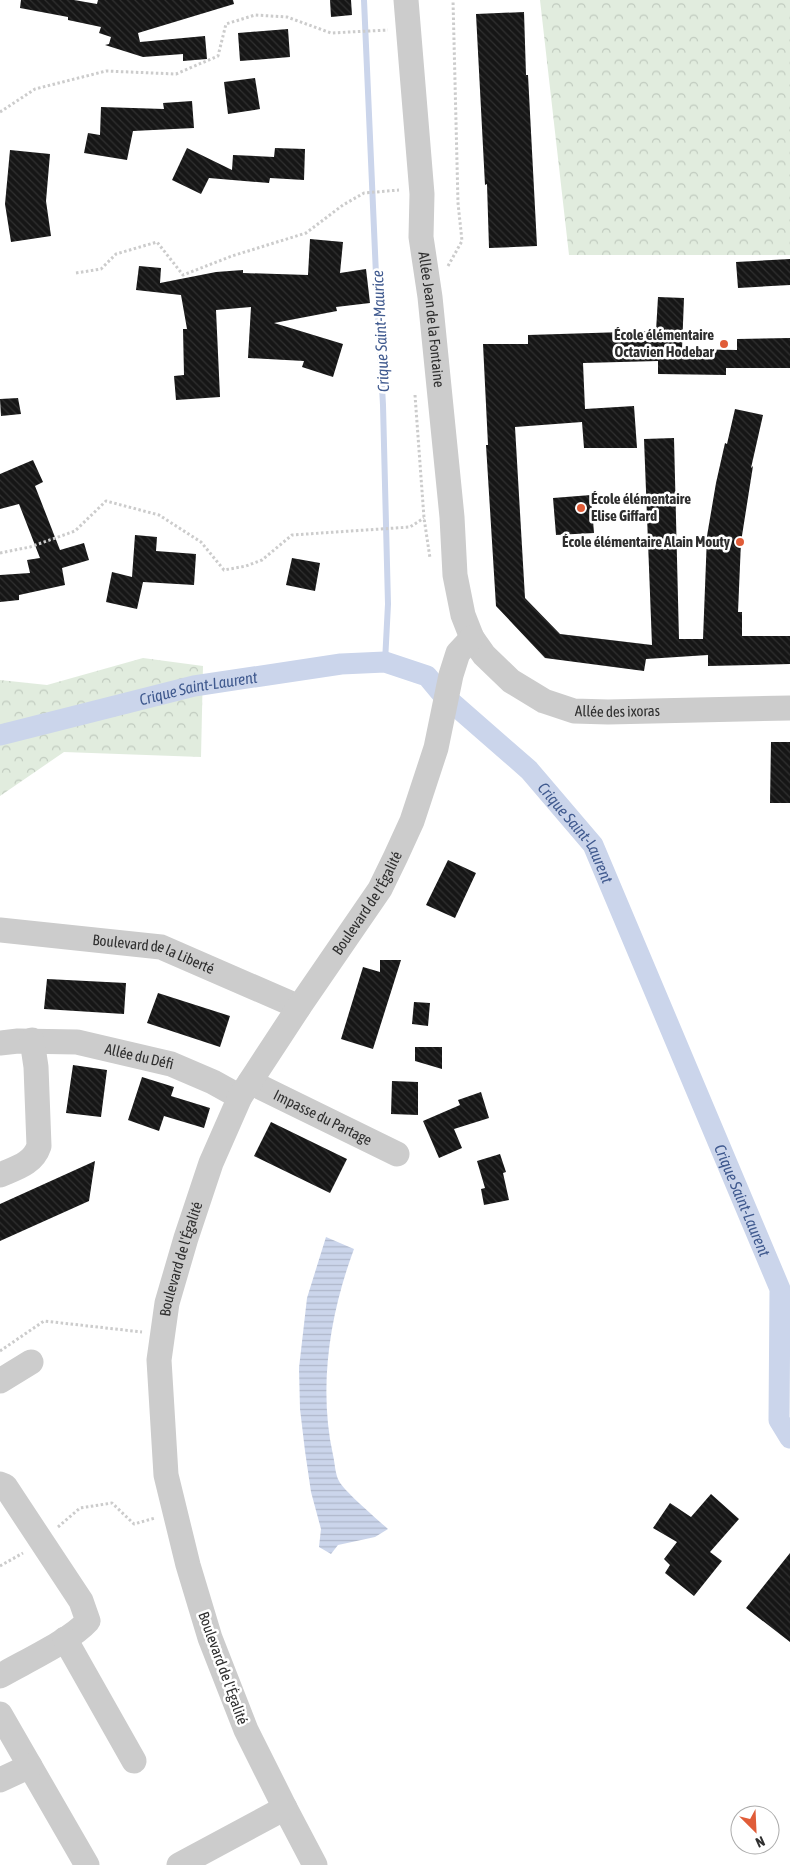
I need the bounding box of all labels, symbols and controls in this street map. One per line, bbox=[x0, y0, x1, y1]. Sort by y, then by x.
street label: Allée Jean de la Fontaine bbox=[415, 250, 448, 389]
water label: Crique Saint-Maurice bbox=[368, 270, 393, 392]
place label: École élémentaire Octavien Hodebar bbox=[614, 326, 715, 360]
marker: École élémentaire Octavien Hodebar bbox=[718, 338, 730, 350]
place label: École élémentaire Elise Giffard bbox=[591, 490, 691, 524]
marker: École élémentaire Elise Giffard bbox=[575, 502, 587, 514]
place label: École élémentaire Alain Mouty bbox=[562, 533, 731, 550]
marker: École élémentaire Alain Mouty bbox=[734, 536, 746, 548]
water label: Crique Saint-Laurent bbox=[137, 668, 259, 708]
street label: Allée des ixoras bbox=[575, 702, 660, 720]
water label: Crique Saint-Laurent bbox=[534, 779, 617, 886]
street label: Boulevard de l'Égalité bbox=[328, 848, 405, 958]
street label: Boulevard de la Liberté bbox=[92, 931, 217, 977]
street label: Allée du Défi bbox=[103, 1040, 175, 1072]
street label: Impasse du Partage bbox=[271, 1086, 375, 1148]
water label: Crique Saint-Laurent bbox=[711, 1141, 774, 1259]
street label: Boulevard de l'Égalité bbox=[156, 1199, 206, 1317]
street label: Boulevard de l'Égalité bbox=[195, 1609, 252, 1727]
north arrow bbox=[730, 1805, 780, 1855]
text: N bbox=[753, 1833, 767, 1851]

